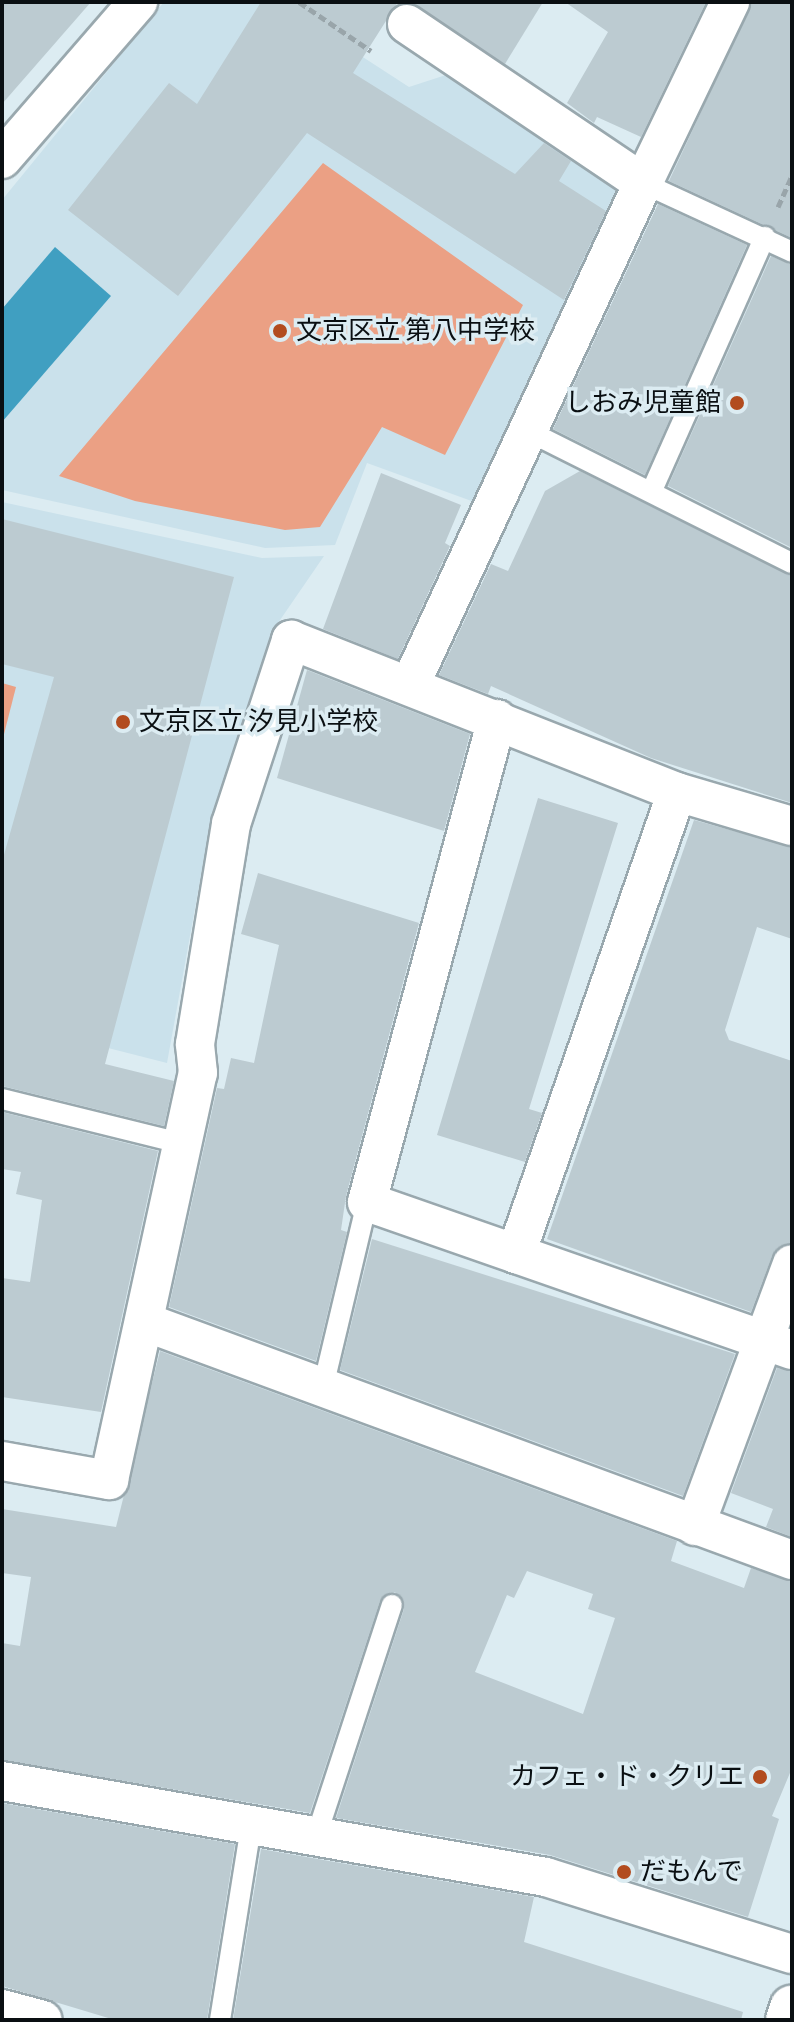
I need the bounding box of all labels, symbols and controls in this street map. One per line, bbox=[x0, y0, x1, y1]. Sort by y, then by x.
place label: 文京区立 第八中学校 bbox=[296, 315, 535, 347]
marker: 文京区立 第八中学校 bbox=[271, 322, 289, 340]
place label: しおみ児童館 bbox=[565, 387, 721, 419]
marker: しおみ児童館 bbox=[728, 394, 746, 412]
place label: 文京区立 汐見小学校 bbox=[139, 706, 378, 738]
marker: 文京区立 汐見小学校 bbox=[114, 713, 132, 731]
place label: カフェ・ド・クリエ bbox=[510, 1761, 744, 1793]
marker: カフェ・ド・クリエ bbox=[751, 1768, 769, 1786]
place label: だもんで bbox=[640, 1856, 744, 1888]
marker: だもんで bbox=[615, 1863, 633, 1881]

